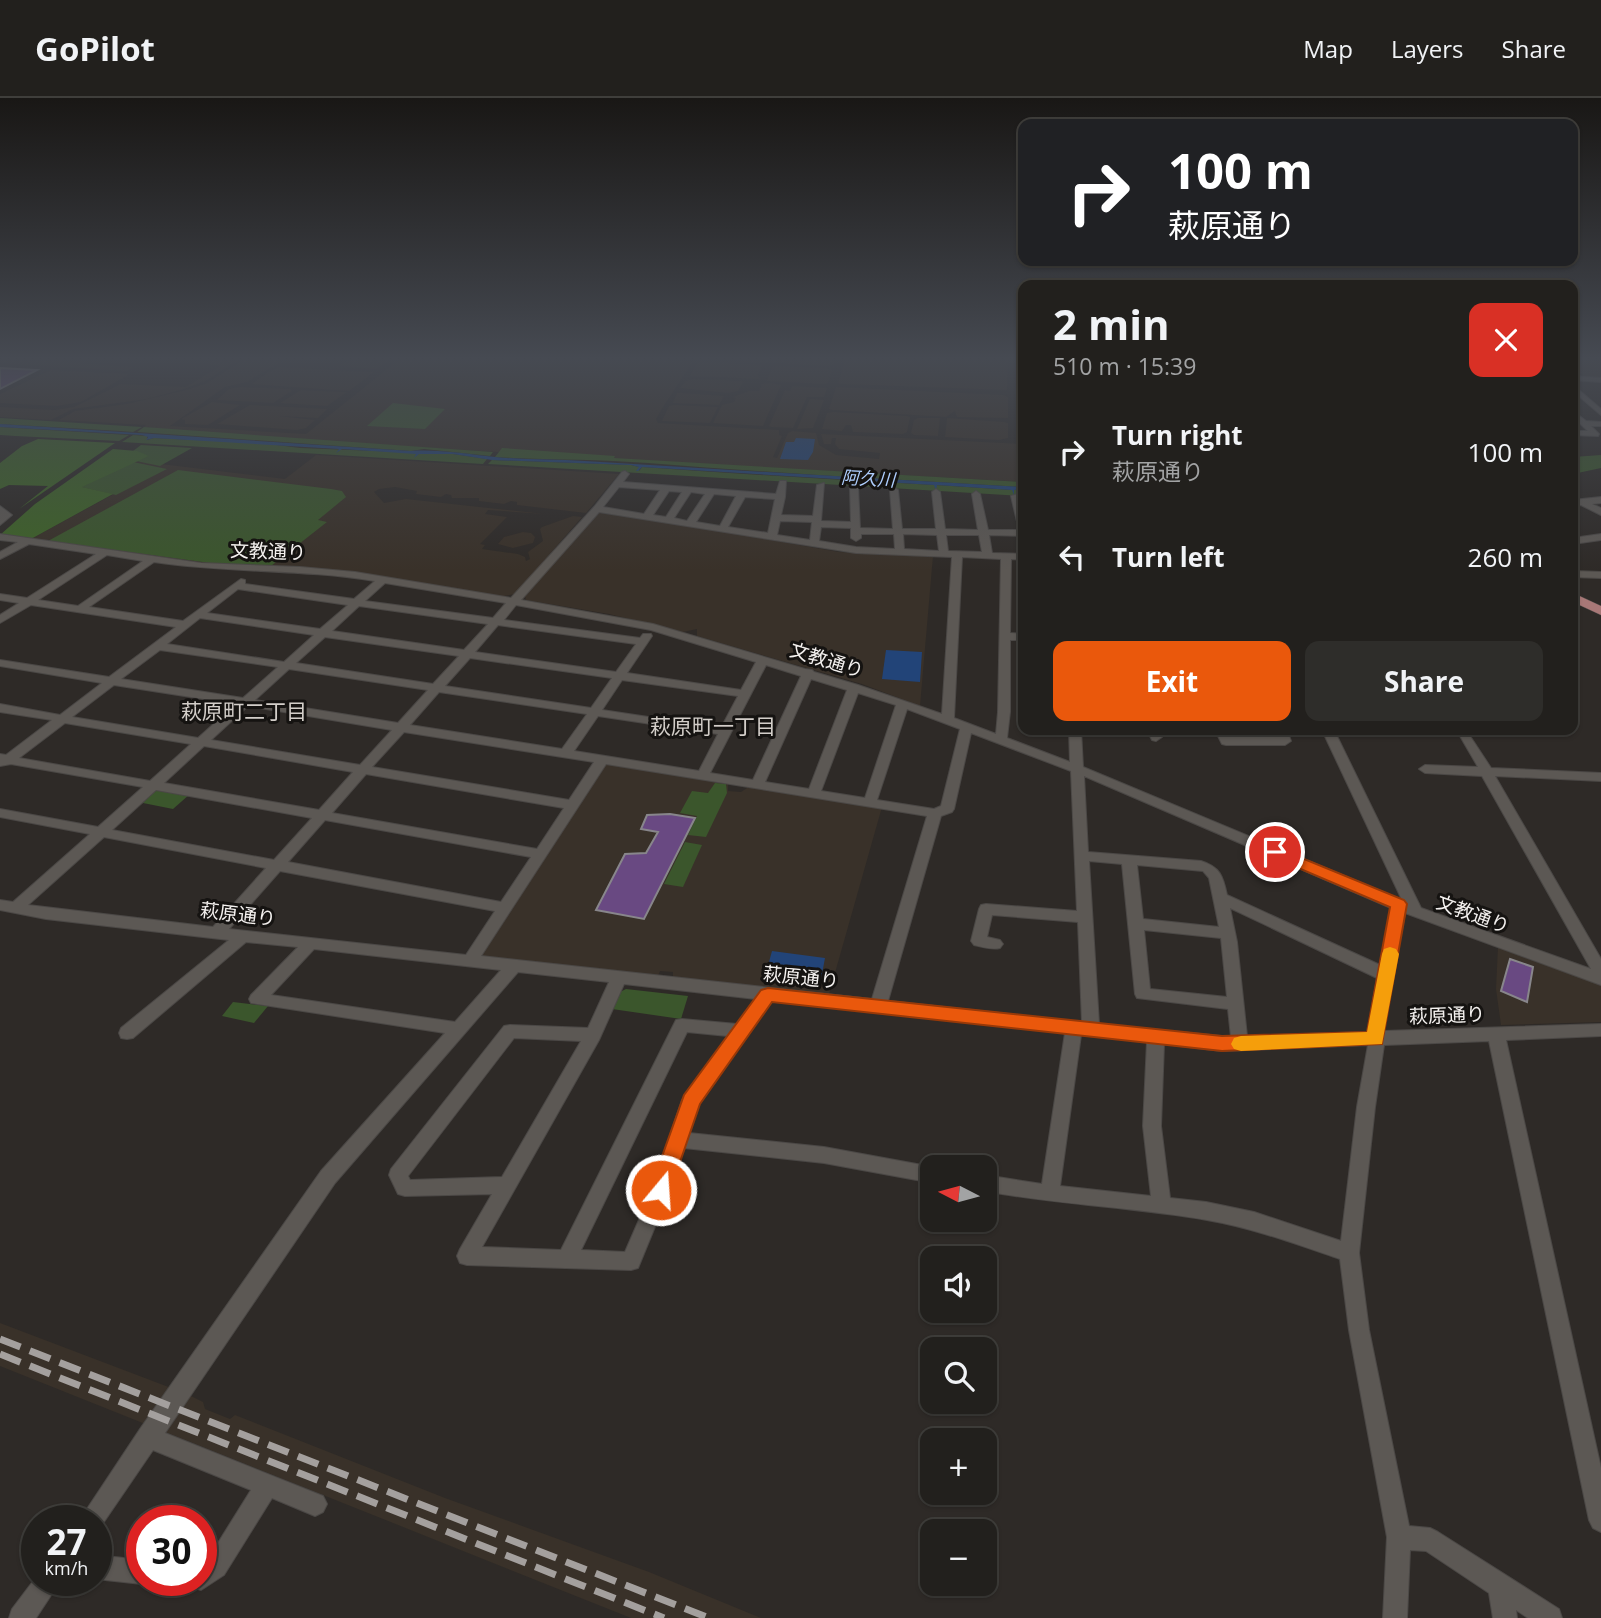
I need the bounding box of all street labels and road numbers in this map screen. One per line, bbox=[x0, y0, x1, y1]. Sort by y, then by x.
street label: 文教通り bbox=[230, 537, 306, 565]
street label: 文教通り bbox=[787, 636, 867, 684]
street label: 文教通り bbox=[1433, 889, 1513, 939]
street label: 萩原通り bbox=[199, 896, 277, 932]
street label: 萩原通り bbox=[762, 960, 840, 994]
street label: 萩原通り bbox=[1409, 1001, 1485, 1029]

